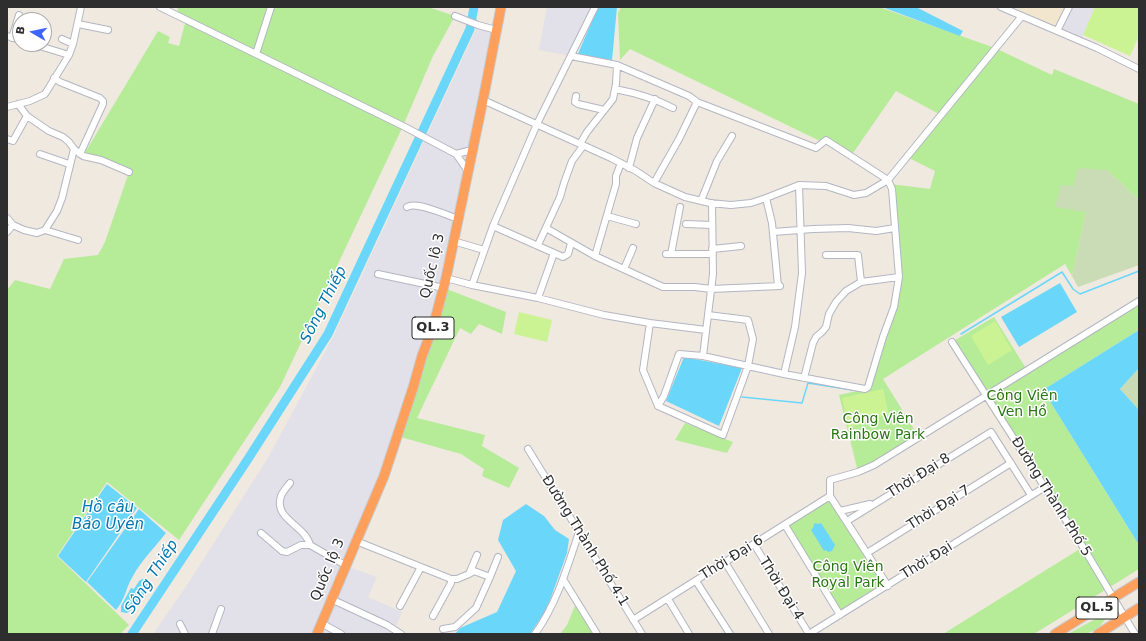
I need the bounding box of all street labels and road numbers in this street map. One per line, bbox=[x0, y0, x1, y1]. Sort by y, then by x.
street label: Quốc lộ 3 bbox=[417, 232, 449, 300]
road number: QL.3 bbox=[412, 317, 454, 339]
street label: Đường Thành Phố 5 bbox=[1007, 434, 1095, 560]
street label: Thời Đại 8 bbox=[884, 450, 954, 502]
street label: Đường Thành Phố 4.1 bbox=[538, 472, 632, 610]
street label: Thời Đại 7 bbox=[904, 482, 974, 534]
street label: Thời Đại 6 bbox=[697, 532, 767, 584]
street label: Quốc lộ 3 bbox=[307, 536, 349, 604]
street label: Thời Đại bbox=[898, 539, 956, 583]
street label: Thời Đại 4 bbox=[755, 554, 807, 624]
road number: QL.5 bbox=[1076, 597, 1118, 619]

